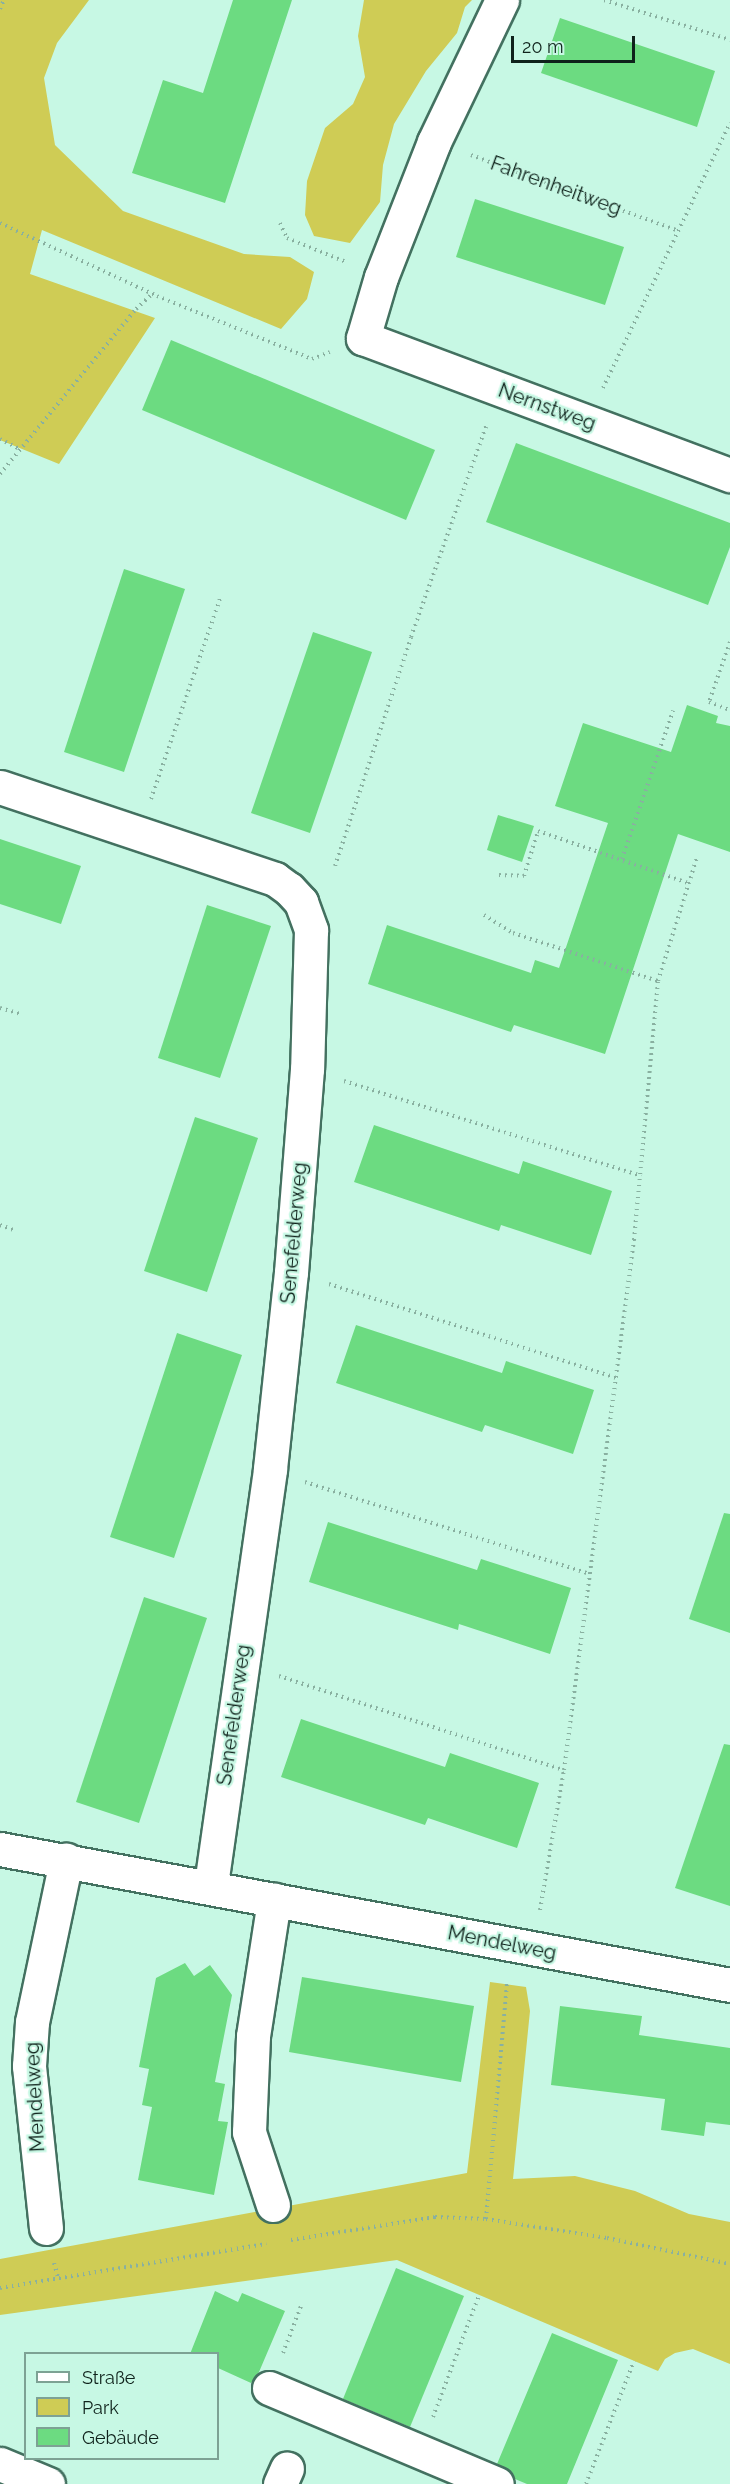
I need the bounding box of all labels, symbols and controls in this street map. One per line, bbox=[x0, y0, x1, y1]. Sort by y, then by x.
scale bar bbox=[514, 24, 638, 62]
text: 20 m bbox=[522, 36, 564, 57]
street label: Fahrenheitweg bbox=[487, 151, 625, 221]
street label: Nernstweg bbox=[495, 378, 599, 436]
street label: Senefelderweg bbox=[276, 1161, 312, 1305]
street label: Senefelderweg bbox=[212, 1643, 256, 1787]
street label: Mendelweg bbox=[446, 1921, 558, 1965]
street label: Mendelweg bbox=[20, 2041, 50, 2153]
legend bbox=[24, 2352, 219, 2460]
text: Straße bbox=[82, 2367, 135, 2388]
text: Park bbox=[82, 2397, 119, 2418]
text: Gebäude bbox=[82, 2427, 159, 2448]

